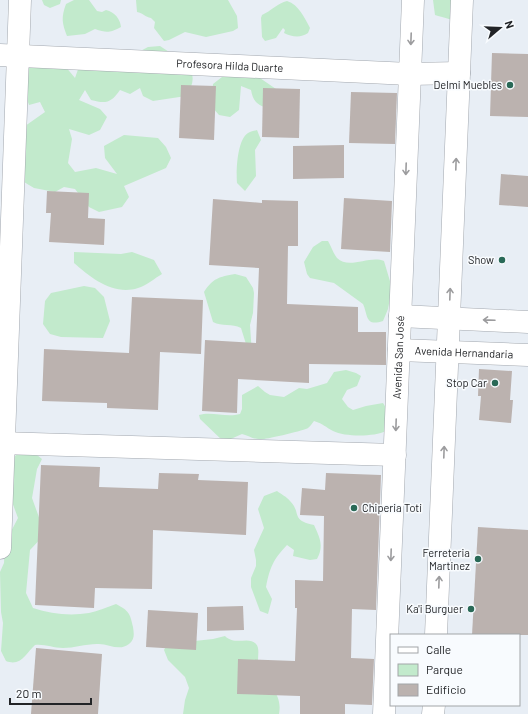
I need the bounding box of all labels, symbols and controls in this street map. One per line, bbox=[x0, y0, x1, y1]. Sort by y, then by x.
north arrow bbox=[480, 8, 520, 48]
text: N bbox=[503, 19, 517, 30]
one-way arrow bbox=[408, 32, 415, 45]
street label: Profesora Hilda Duarte bbox=[176, 56, 284, 74]
place label: Delmi Muebles bbox=[433, 78, 502, 91]
marker: Delmi Muebles bbox=[505, 80, 515, 90]
one-way arrow bbox=[452, 158, 459, 171]
one-way arrow bbox=[402, 162, 410, 175]
place label: Show bbox=[468, 253, 494, 266]
marker: Show bbox=[497, 255, 507, 265]
one-way arrow bbox=[447, 288, 454, 301]
street label: Avenida San José bbox=[390, 315, 406, 399]
one-way arrow bbox=[483, 317, 496, 324]
street label: Avenida Hernandaria bbox=[415, 344, 513, 360]
place label: Stop Car bbox=[446, 376, 487, 389]
marker: Stop Car bbox=[490, 378, 500, 388]
one-way arrow bbox=[392, 418, 400, 431]
one-way arrow bbox=[440, 446, 448, 459]
place label: Chiperia Toti bbox=[362, 501, 422, 514]
marker: Chiperia Toti bbox=[349, 503, 359, 513]
place label: Ferreteria Martinez bbox=[422, 546, 470, 572]
one-way arrow bbox=[387, 548, 394, 561]
marker: Ferreteria Martinez bbox=[473, 554, 483, 564]
one-way arrow bbox=[435, 576, 442, 589]
place label: Ka'i Burguer bbox=[406, 602, 463, 615]
marker: Ka'i Burguer bbox=[466, 604, 476, 614]
legend bbox=[390, 634, 520, 706]
text: Calle bbox=[426, 642, 451, 656]
text: Parque bbox=[426, 662, 463, 676]
scale bar bbox=[10, 680, 91, 706]
text: Edificio bbox=[426, 682, 466, 696]
text: 20 m bbox=[16, 686, 42, 700]

